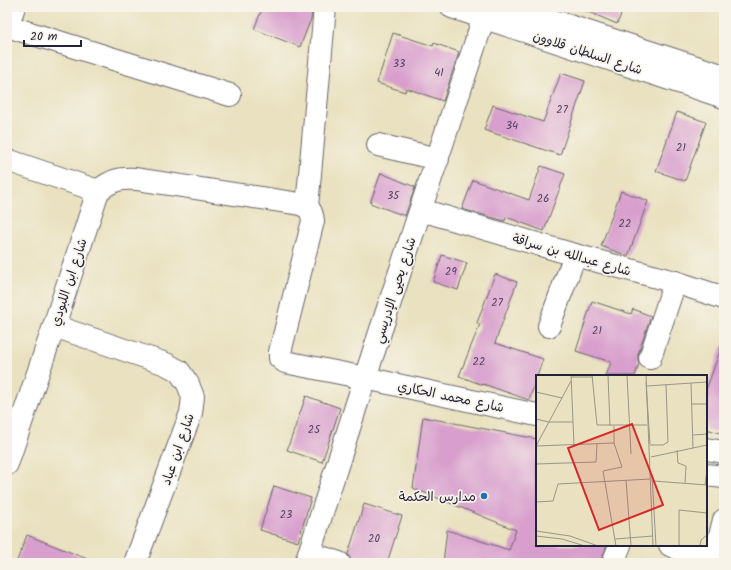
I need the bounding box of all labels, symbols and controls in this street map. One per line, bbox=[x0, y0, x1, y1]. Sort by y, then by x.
scale bar bbox=[24, 22, 81, 48]
street label: شارع السلطان قلاوون bbox=[530, 26, 645, 81]
text: 20 m bbox=[30, 27, 58, 46]
house number: 33 bbox=[393, 55, 405, 73]
house number: 41 bbox=[434, 64, 444, 82]
house number: 27 bbox=[556, 101, 569, 119]
house number: 34 bbox=[506, 117, 518, 135]
house number: 21 bbox=[676, 139, 686, 157]
house number: 35 bbox=[387, 187, 400, 205]
house number: 26 bbox=[537, 190, 549, 208]
house number: 22 bbox=[619, 215, 631, 233]
street label: شارع عبدالله بن سراقة bbox=[510, 228, 633, 282]
street label: شارع يحيى الإدريسي bbox=[368, 235, 422, 346]
street label: شارع ابن اللبودي bbox=[45, 236, 94, 329]
house number: 29 bbox=[445, 263, 458, 281]
house number: 27 bbox=[491, 294, 504, 312]
house number: 21 bbox=[592, 322, 602, 340]
house number: 22 bbox=[473, 353, 485, 371]
inset map bbox=[536, 375, 707, 546]
street label: شارع محمد الحكاري bbox=[396, 376, 506, 419]
street label: شارع ابن عباد bbox=[156, 411, 201, 488]
house number: 25 bbox=[308, 421, 321, 439]
place label: مدارس الحكمة bbox=[399, 487, 476, 508]
marker: مدارس الحكمة bbox=[479, 491, 489, 501]
house number: 23 bbox=[280, 506, 292, 524]
house number: 20 bbox=[368, 530, 380, 548]

